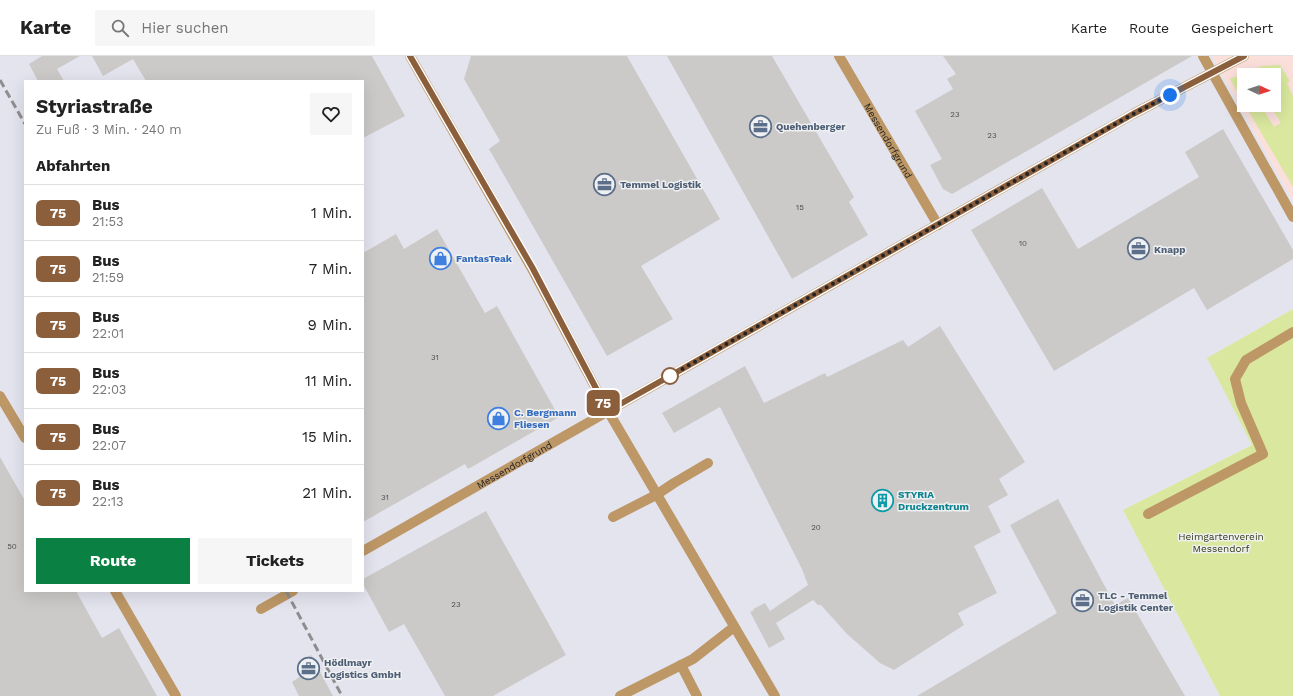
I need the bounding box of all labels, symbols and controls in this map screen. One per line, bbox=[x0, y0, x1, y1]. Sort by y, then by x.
search box bbox=[95, 10, 375, 46]
text: Karte bbox=[20, 16, 71, 39]
icon: search bbox=[109, 17, 131, 39]
text: Hier suchen bbox=[141, 19, 229, 37]
text: Karte bbox=[1071, 20, 1107, 36]
text: Route bbox=[1129, 20, 1169, 36]
text: Gespeichert bbox=[1191, 20, 1273, 36]
north arrow bbox=[1237, 68, 1281, 112]
map controls bbox=[1237, 68, 1281, 112]
your location bbox=[1160, 85, 1180, 105]
button: heart bbox=[310, 93, 352, 135]
text: Styriastraße bbox=[36, 95, 153, 118]
street label: Messendorfgrund bbox=[862, 101, 915, 180]
house number: 23 bbox=[950, 110, 960, 119]
office icon: Quehenberger bbox=[747, 113, 773, 139]
place label: Quehenberger bbox=[776, 121, 846, 132]
text: Zu Fuß · 3 Min. · 240 m bbox=[36, 122, 182, 137]
house number: 23 bbox=[987, 131, 997, 140]
text: Abfahrten bbox=[36, 157, 110, 175]
office icon: Temmel Logistik bbox=[592, 171, 618, 197]
place label: Temmel Logistik bbox=[620, 179, 702, 190]
text: Bus bbox=[92, 196, 120, 214]
house number: 15 bbox=[796, 203, 804, 212]
text: 1 Min. bbox=[311, 204, 352, 222]
text: 75 bbox=[50, 205, 66, 221]
text: 21:53 bbox=[92, 214, 124, 229]
office icon: Knapp bbox=[1125, 236, 1151, 262]
house number: 10 bbox=[1019, 239, 1027, 248]
place label: Knapp bbox=[1154, 244, 1185, 255]
shop icon: FantasTeak bbox=[427, 245, 453, 271]
text: Bus bbox=[92, 252, 120, 270]
place label: FantasTeak bbox=[456, 253, 513, 264]
text: 7 Min. bbox=[309, 260, 352, 278]
text: 75 bbox=[50, 261, 66, 277]
text: 21:59 bbox=[92, 270, 124, 285]
text: Bus bbox=[92, 308, 120, 326]
text: 9 Min. bbox=[308, 316, 352, 334]
text: 75 bbox=[50, 317, 66, 333]
text: 22:01 bbox=[92, 326, 124, 341]
house number: 31 bbox=[431, 353, 439, 362]
text: Bus bbox=[92, 364, 120, 382]
unlabelled marker bbox=[661, 367, 679, 385]
text: 11 Min. bbox=[305, 372, 352, 390]
text: 75 bbox=[50, 373, 66, 389]
text: 22:03 bbox=[92, 382, 126, 397]
line badge: 75 bbox=[585, 390, 621, 416]
text: 75 bbox=[595, 395, 611, 411]
shop icon: C. Bergmann Fliesen bbox=[486, 405, 512, 431]
place label: C. Bergmann Fliesen bbox=[514, 407, 577, 430]
text: Bus bbox=[92, 420, 120, 438]
text: 15 Min. bbox=[302, 428, 352, 446]
text: 75 bbox=[50, 429, 66, 445]
text: 22:07 bbox=[92, 438, 126, 453]
street label: Messendorfgrund bbox=[474, 439, 554, 491]
text: Bus bbox=[92, 476, 120, 494]
text: 21 Min. bbox=[302, 484, 352, 502]
text: 75 bbox=[50, 485, 66, 501]
building icon: STYRIA Druckzentrum bbox=[870, 487, 896, 513]
place label: STYRIA Druckzentrum bbox=[898, 489, 969, 512]
house number: 31 bbox=[381, 493, 389, 502]
text: 22:13 bbox=[92, 494, 124, 509]
house number: 20 bbox=[811, 523, 821, 532]
park label: Heimgartenverein Messendorf bbox=[1178, 531, 1264, 554]
button: Route bbox=[36, 538, 190, 584]
button: Tickets bbox=[198, 538, 352, 584]
house number: 50 bbox=[7, 542, 17, 551]
office icon: TLC - Temmel Logistik Center bbox=[1069, 588, 1095, 614]
place label: TLC - Temmel Logistik Center bbox=[1098, 590, 1174, 613]
house number: 23 bbox=[451, 600, 461, 609]
office icon: Hödlmayr Logistics GmbH bbox=[296, 655, 322, 681]
place label: Hödlmayr Logistics GmbH bbox=[324, 657, 401, 680]

